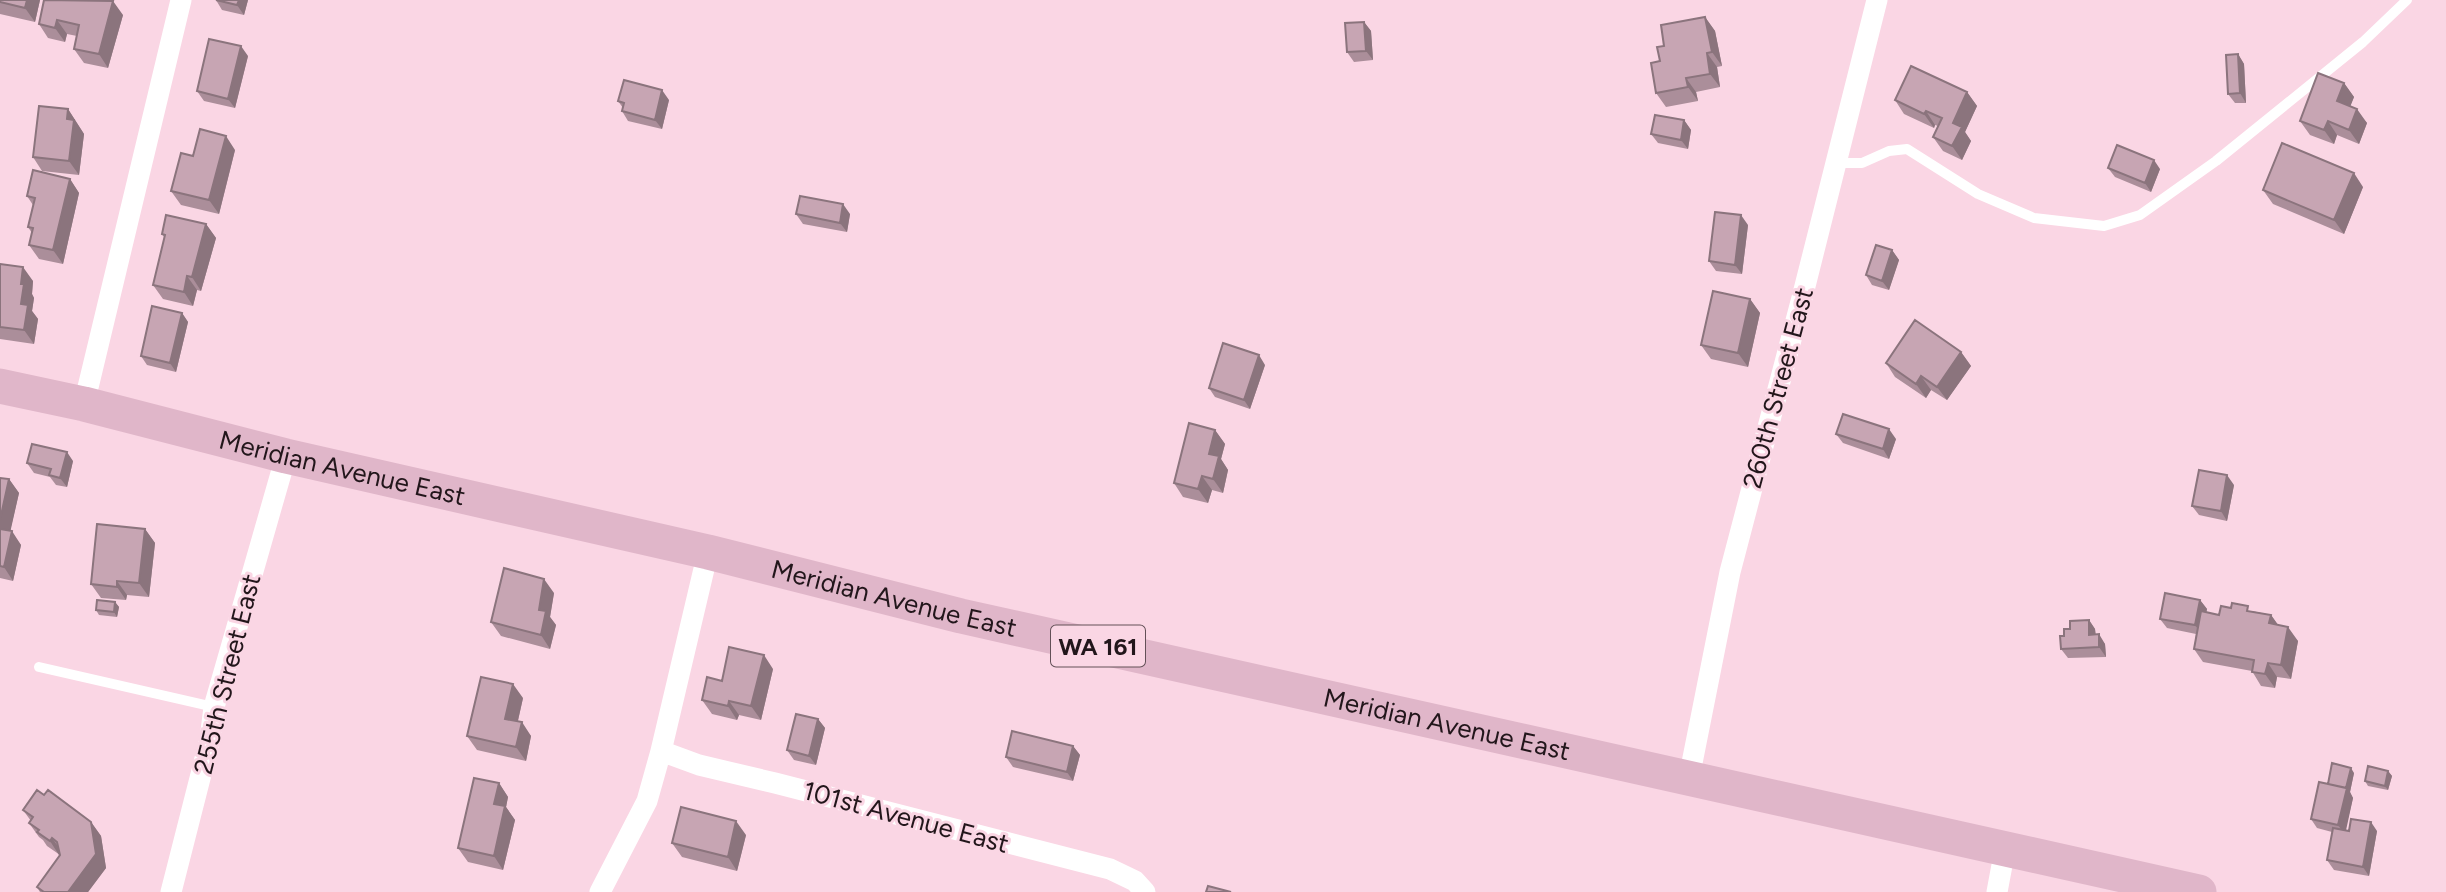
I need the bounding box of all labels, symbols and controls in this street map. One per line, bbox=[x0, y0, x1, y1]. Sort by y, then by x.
street label: 260th Street East bbox=[1736, 284, 1820, 492]
street label: Meridian Avenue East bbox=[216, 423, 468, 512]
street label: Meridian Avenue East bbox=[768, 553, 1020, 644]
street label: 255th Street East bbox=[187, 571, 267, 777]
road number: WA 161 bbox=[1051, 626, 1145, 666]
street label: Meridian Avenue East bbox=[1321, 681, 1573, 767]
street label: 101st Avenue East bbox=[800, 774, 1012, 860]

